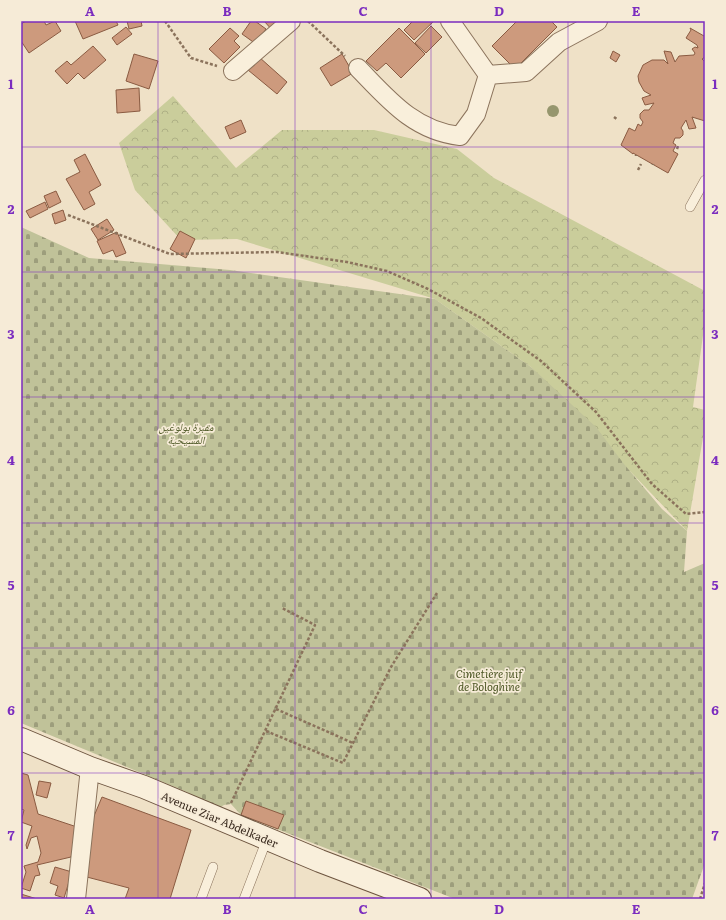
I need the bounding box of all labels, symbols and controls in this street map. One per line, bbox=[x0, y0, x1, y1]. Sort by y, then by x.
text: A bbox=[85, 1, 95, 20]
text: B bbox=[223, 1, 232, 20]
text: C bbox=[358, 1, 368, 20]
text: D bbox=[494, 1, 504, 20]
text: E bbox=[632, 1, 641, 20]
text: 1 bbox=[8, 74, 14, 93]
text: 1 bbox=[712, 74, 718, 93]
text: 2 bbox=[8, 199, 15, 218]
text: 2 bbox=[712, 199, 719, 218]
text: 3 bbox=[7, 324, 15, 343]
text: 3 bbox=[711, 324, 719, 343]
park label: مقبرة بولوغين المسيحية bbox=[158, 418, 214, 447]
text: 4 bbox=[7, 450, 15, 469]
text: 4 bbox=[711, 450, 719, 469]
text: 5 bbox=[7, 575, 15, 594]
text: 5 bbox=[711, 575, 719, 594]
park label: Cimetière juif de Bologhine bbox=[456, 665, 524, 694]
text: 6 bbox=[7, 700, 15, 719]
text: 6 bbox=[711, 700, 719, 719]
street label: Avenue Ziar Abdelkader bbox=[159, 787, 282, 851]
text: 7 bbox=[7, 825, 15, 844]
text: 7 bbox=[711, 825, 719, 844]
text: A bbox=[85, 899, 95, 918]
text: B bbox=[223, 899, 232, 918]
text: C bbox=[358, 899, 368, 918]
text: D bbox=[494, 899, 504, 918]
text: E bbox=[632, 899, 641, 918]

